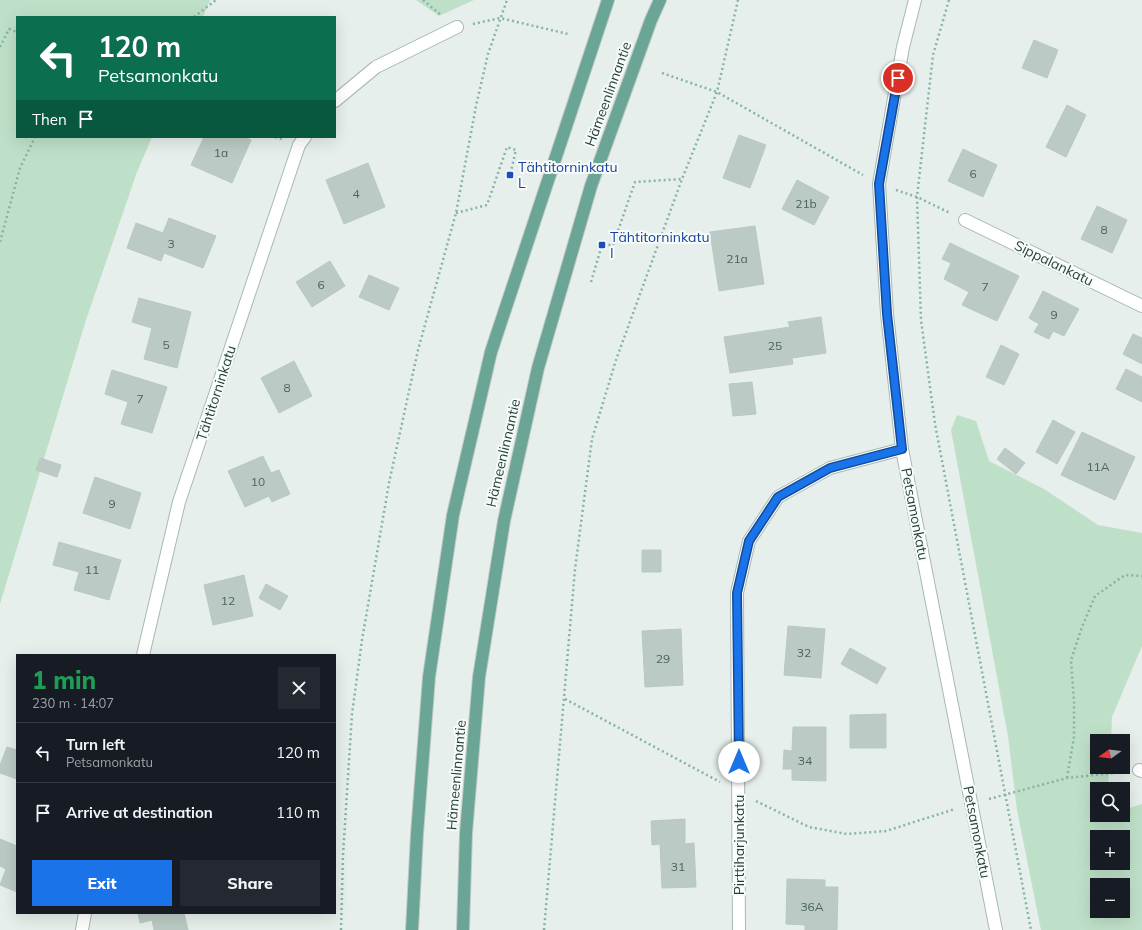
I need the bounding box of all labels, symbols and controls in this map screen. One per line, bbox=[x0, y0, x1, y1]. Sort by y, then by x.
text: 120 m bbox=[98, 29, 181, 64]
icon: left bbox=[32, 32, 84, 84]
street label: Hämeenlinnantie bbox=[581, 39, 635, 149]
pin bbox=[881, 61, 915, 95]
text: Petsamonkatu bbox=[98, 64, 218, 87]
icon: arrive bbox=[887, 67, 909, 89]
icon: arrive bbox=[75, 108, 97, 130]
text: Then bbox=[32, 110, 67, 129]
house number: 1a bbox=[214, 145, 228, 160]
place label: Tähtitorninkatu L bbox=[518, 158, 617, 192]
house number: 6 bbox=[969, 166, 977, 181]
marker: Tähtitorninkatu L bbox=[505, 170, 515, 180]
house number: 4 bbox=[352, 186, 360, 201]
house number: 21b bbox=[795, 196, 817, 211]
house number: 8 bbox=[1100, 222, 1108, 237]
place label: Tähtitorninkatu I bbox=[610, 228, 709, 262]
house number: 3 bbox=[167, 236, 175, 251]
street label: Sippalankatu bbox=[1012, 236, 1096, 290]
marker: Tähtitorninkatu I bbox=[597, 240, 607, 250]
house number: 21a bbox=[726, 251, 748, 266]
house number: 6 bbox=[317, 277, 325, 292]
house number: 7 bbox=[981, 279, 989, 294]
house number: 9 bbox=[1050, 307, 1058, 322]
house number: 5 bbox=[162, 337, 170, 352]
house number: 25 bbox=[768, 338, 782, 353]
street label: Tähtitorninkatu bbox=[192, 343, 240, 443]
house number: 8 bbox=[283, 380, 291, 395]
house number: 7 bbox=[136, 391, 144, 406]
street label: Hämeenlinnantie bbox=[482, 397, 524, 509]
house number: 11A bbox=[1086, 459, 1110, 474]
street label: Petsamonkatu bbox=[897, 466, 933, 562]
house number: 10 bbox=[251, 474, 265, 489]
house number: 9 bbox=[108, 496, 116, 511]
house number: 11 bbox=[85, 562, 99, 577]
house number: 12 bbox=[221, 593, 235, 608]
house number: 32 bbox=[797, 645, 811, 660]
house number: 29 bbox=[656, 651, 670, 666]
text: 1 min bbox=[32, 665, 96, 695]
button: close bbox=[278, 667, 320, 709]
text: 230 m · 14:07 bbox=[32, 695, 114, 711]
street label: Hämeenlinnantie bbox=[442, 719, 470, 831]
north arrow bbox=[1090, 734, 1130, 774]
map controls bbox=[1090, 734, 1130, 918]
text: Turn left bbox=[66, 735, 125, 754]
position arrow bbox=[718, 741, 760, 783]
icon: left bbox=[32, 742, 54, 764]
text: 120 m bbox=[276, 743, 320, 762]
house number: 34 bbox=[798, 753, 812, 768]
text: Petsamonkatu bbox=[66, 754, 153, 770]
button: search bbox=[1090, 782, 1130, 822]
street label: Petsamonkatu bbox=[959, 784, 995, 880]
street label: Pirttiharjunkatu bbox=[730, 795, 748, 895]
icon: arrive bbox=[32, 802, 54, 824]
text: Arrive at destination bbox=[66, 803, 213, 822]
text: 110 m bbox=[276, 803, 320, 822]
button: + bbox=[1090, 830, 1130, 870]
house number: 31 bbox=[671, 859, 685, 874]
button: Exit bbox=[32, 860, 172, 906]
button: Share bbox=[180, 860, 320, 906]
button: − bbox=[1090, 878, 1130, 918]
house number: 36A bbox=[800, 899, 824, 914]

